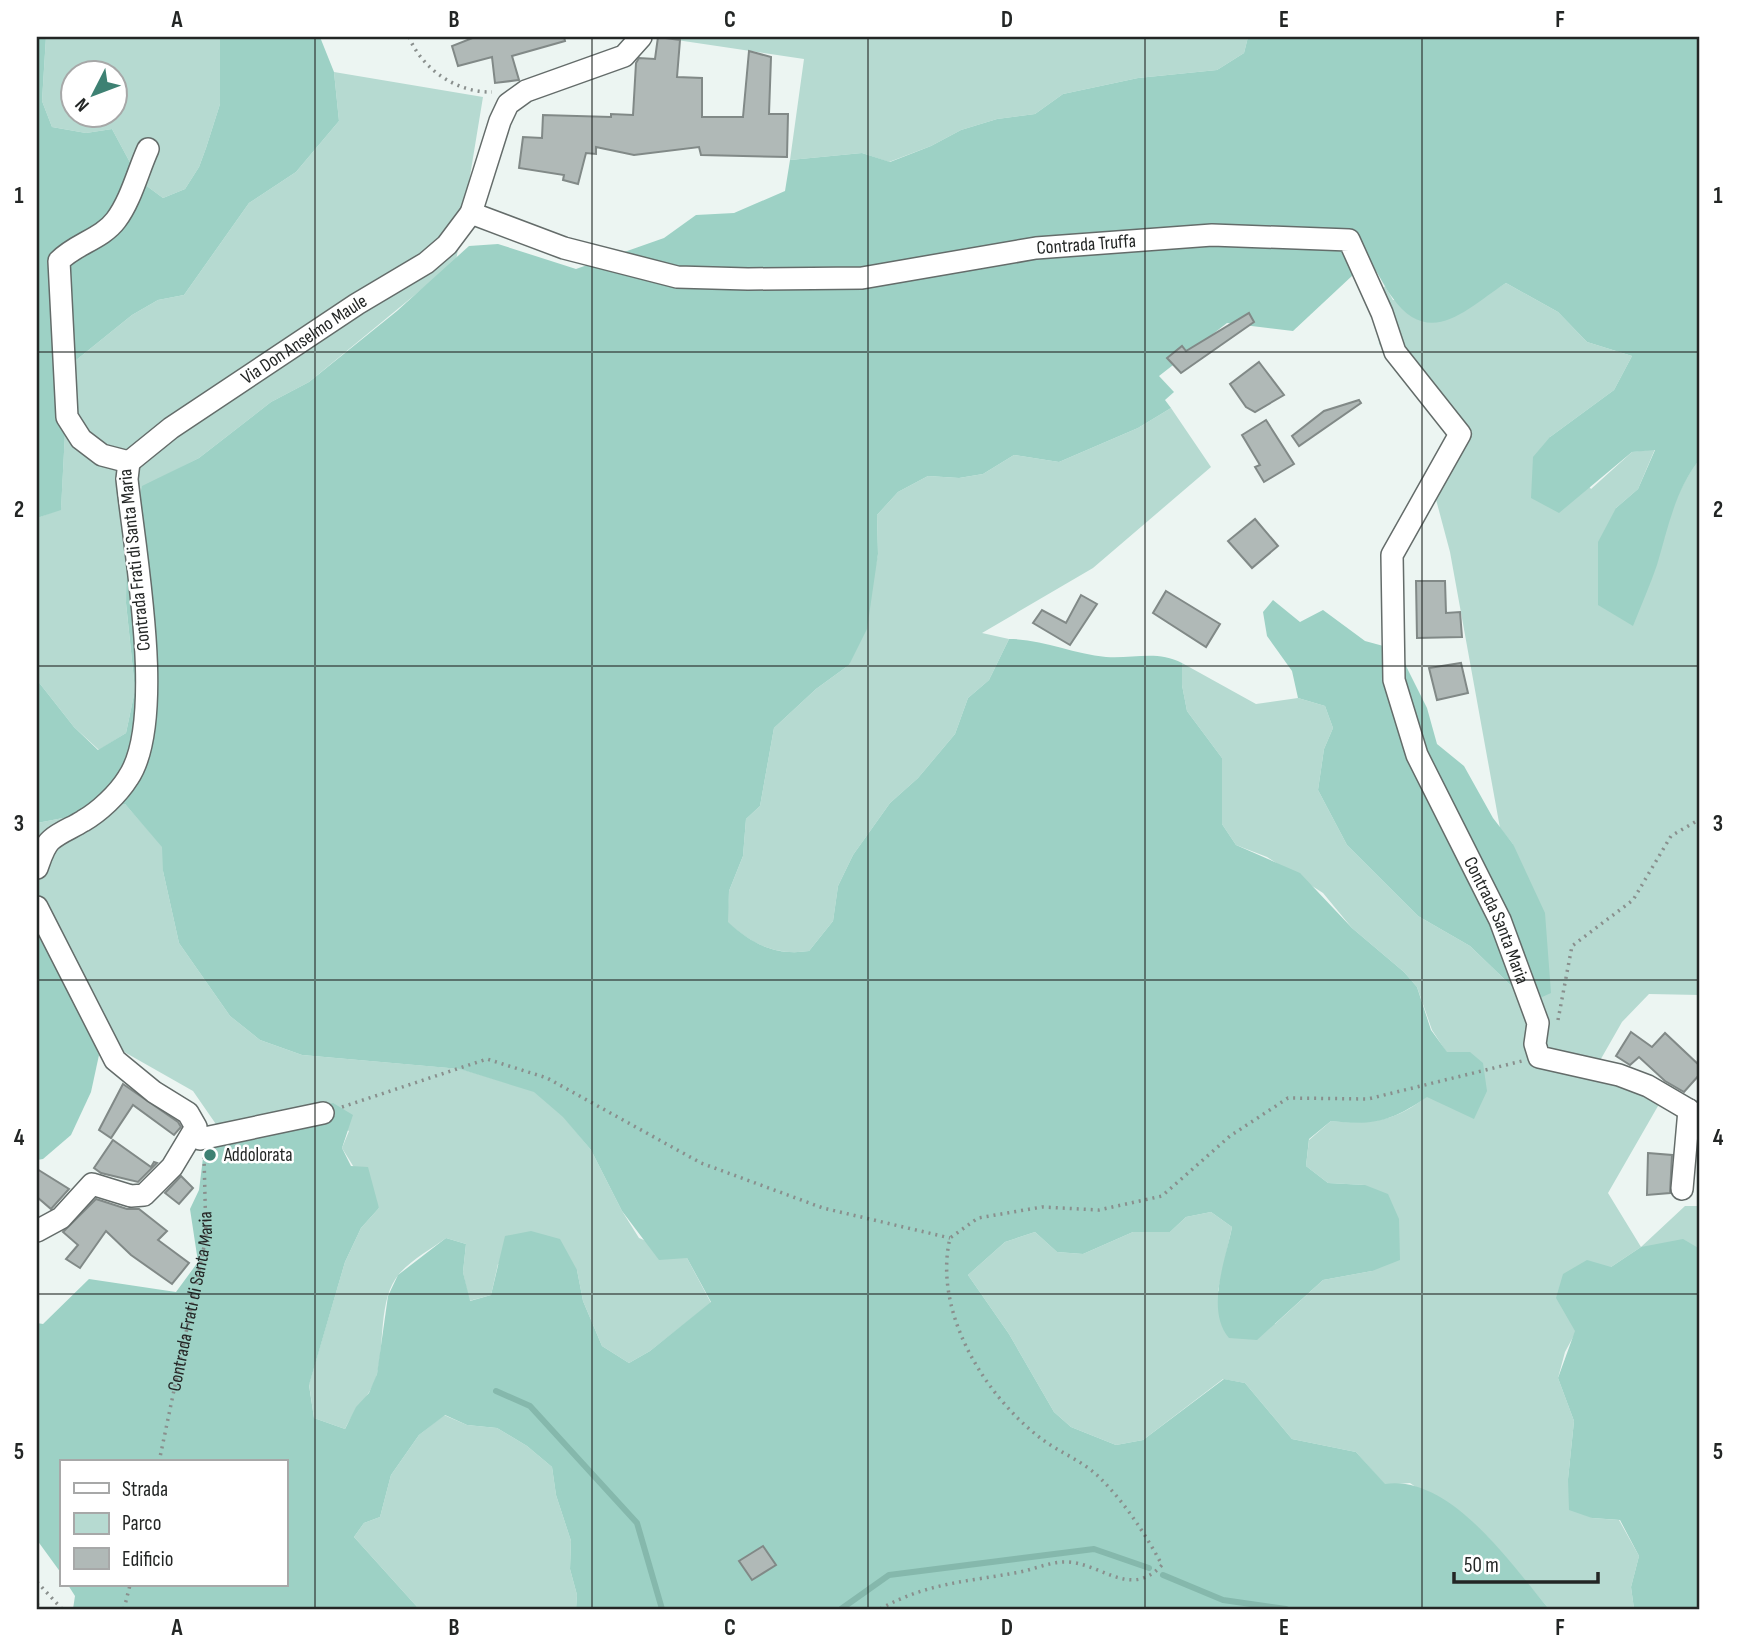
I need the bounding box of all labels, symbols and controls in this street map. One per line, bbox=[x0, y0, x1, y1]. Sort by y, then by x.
text: A bbox=[171, 6, 184, 34]
text: B bbox=[449, 6, 460, 34]
text: C bbox=[724, 6, 736, 34]
text: D bbox=[1001, 6, 1013, 34]
text: E bbox=[1279, 6, 1289, 34]
text: F bbox=[1555, 6, 1565, 34]
north arrow bbox=[60, 60, 130, 130]
text: N bbox=[71, 93, 94, 116]
text: 1 bbox=[14, 182, 24, 210]
text: 1 bbox=[1713, 182, 1723, 210]
street label: Contrada Truffa bbox=[1036, 229, 1137, 259]
street label: Via Don Anselmo Maule bbox=[237, 289, 371, 389]
street label: Contrada Frati di Santa Maria bbox=[114, 468, 156, 652]
text: 2 bbox=[14, 496, 24, 524]
text: 2 bbox=[1713, 496, 1723, 524]
text: 3 bbox=[14, 810, 24, 838]
text: 3 bbox=[1713, 810, 1723, 838]
street label: Contrada Santa Maria bbox=[1459, 853, 1534, 987]
text: 4 bbox=[14, 1124, 25, 1152]
text: 4 bbox=[1713, 1124, 1724, 1152]
place label: Addolorata bbox=[223, 1144, 293, 1167]
marker: Addolorata bbox=[202, 1147, 218, 1163]
street label: Contrada Frati di Santa Maria bbox=[163, 1211, 218, 1393]
text: 5 bbox=[14, 1438, 24, 1466]
text: 5 bbox=[1713, 1438, 1723, 1466]
legend bbox=[60, 1460, 287, 1586]
text: Strada bbox=[122, 1477, 168, 1502]
text: Parco bbox=[122, 1511, 161, 1536]
scale bar bbox=[1454, 1541, 1597, 1585]
text: Edificio bbox=[122, 1547, 173, 1572]
text: 50 m bbox=[1464, 1553, 1499, 1578]
text: A bbox=[171, 1614, 184, 1642]
text: B bbox=[449, 1614, 460, 1642]
text: C bbox=[724, 1614, 736, 1642]
text: D bbox=[1001, 1614, 1013, 1642]
text: E bbox=[1279, 1614, 1289, 1642]
text: F bbox=[1555, 1614, 1565, 1642]

